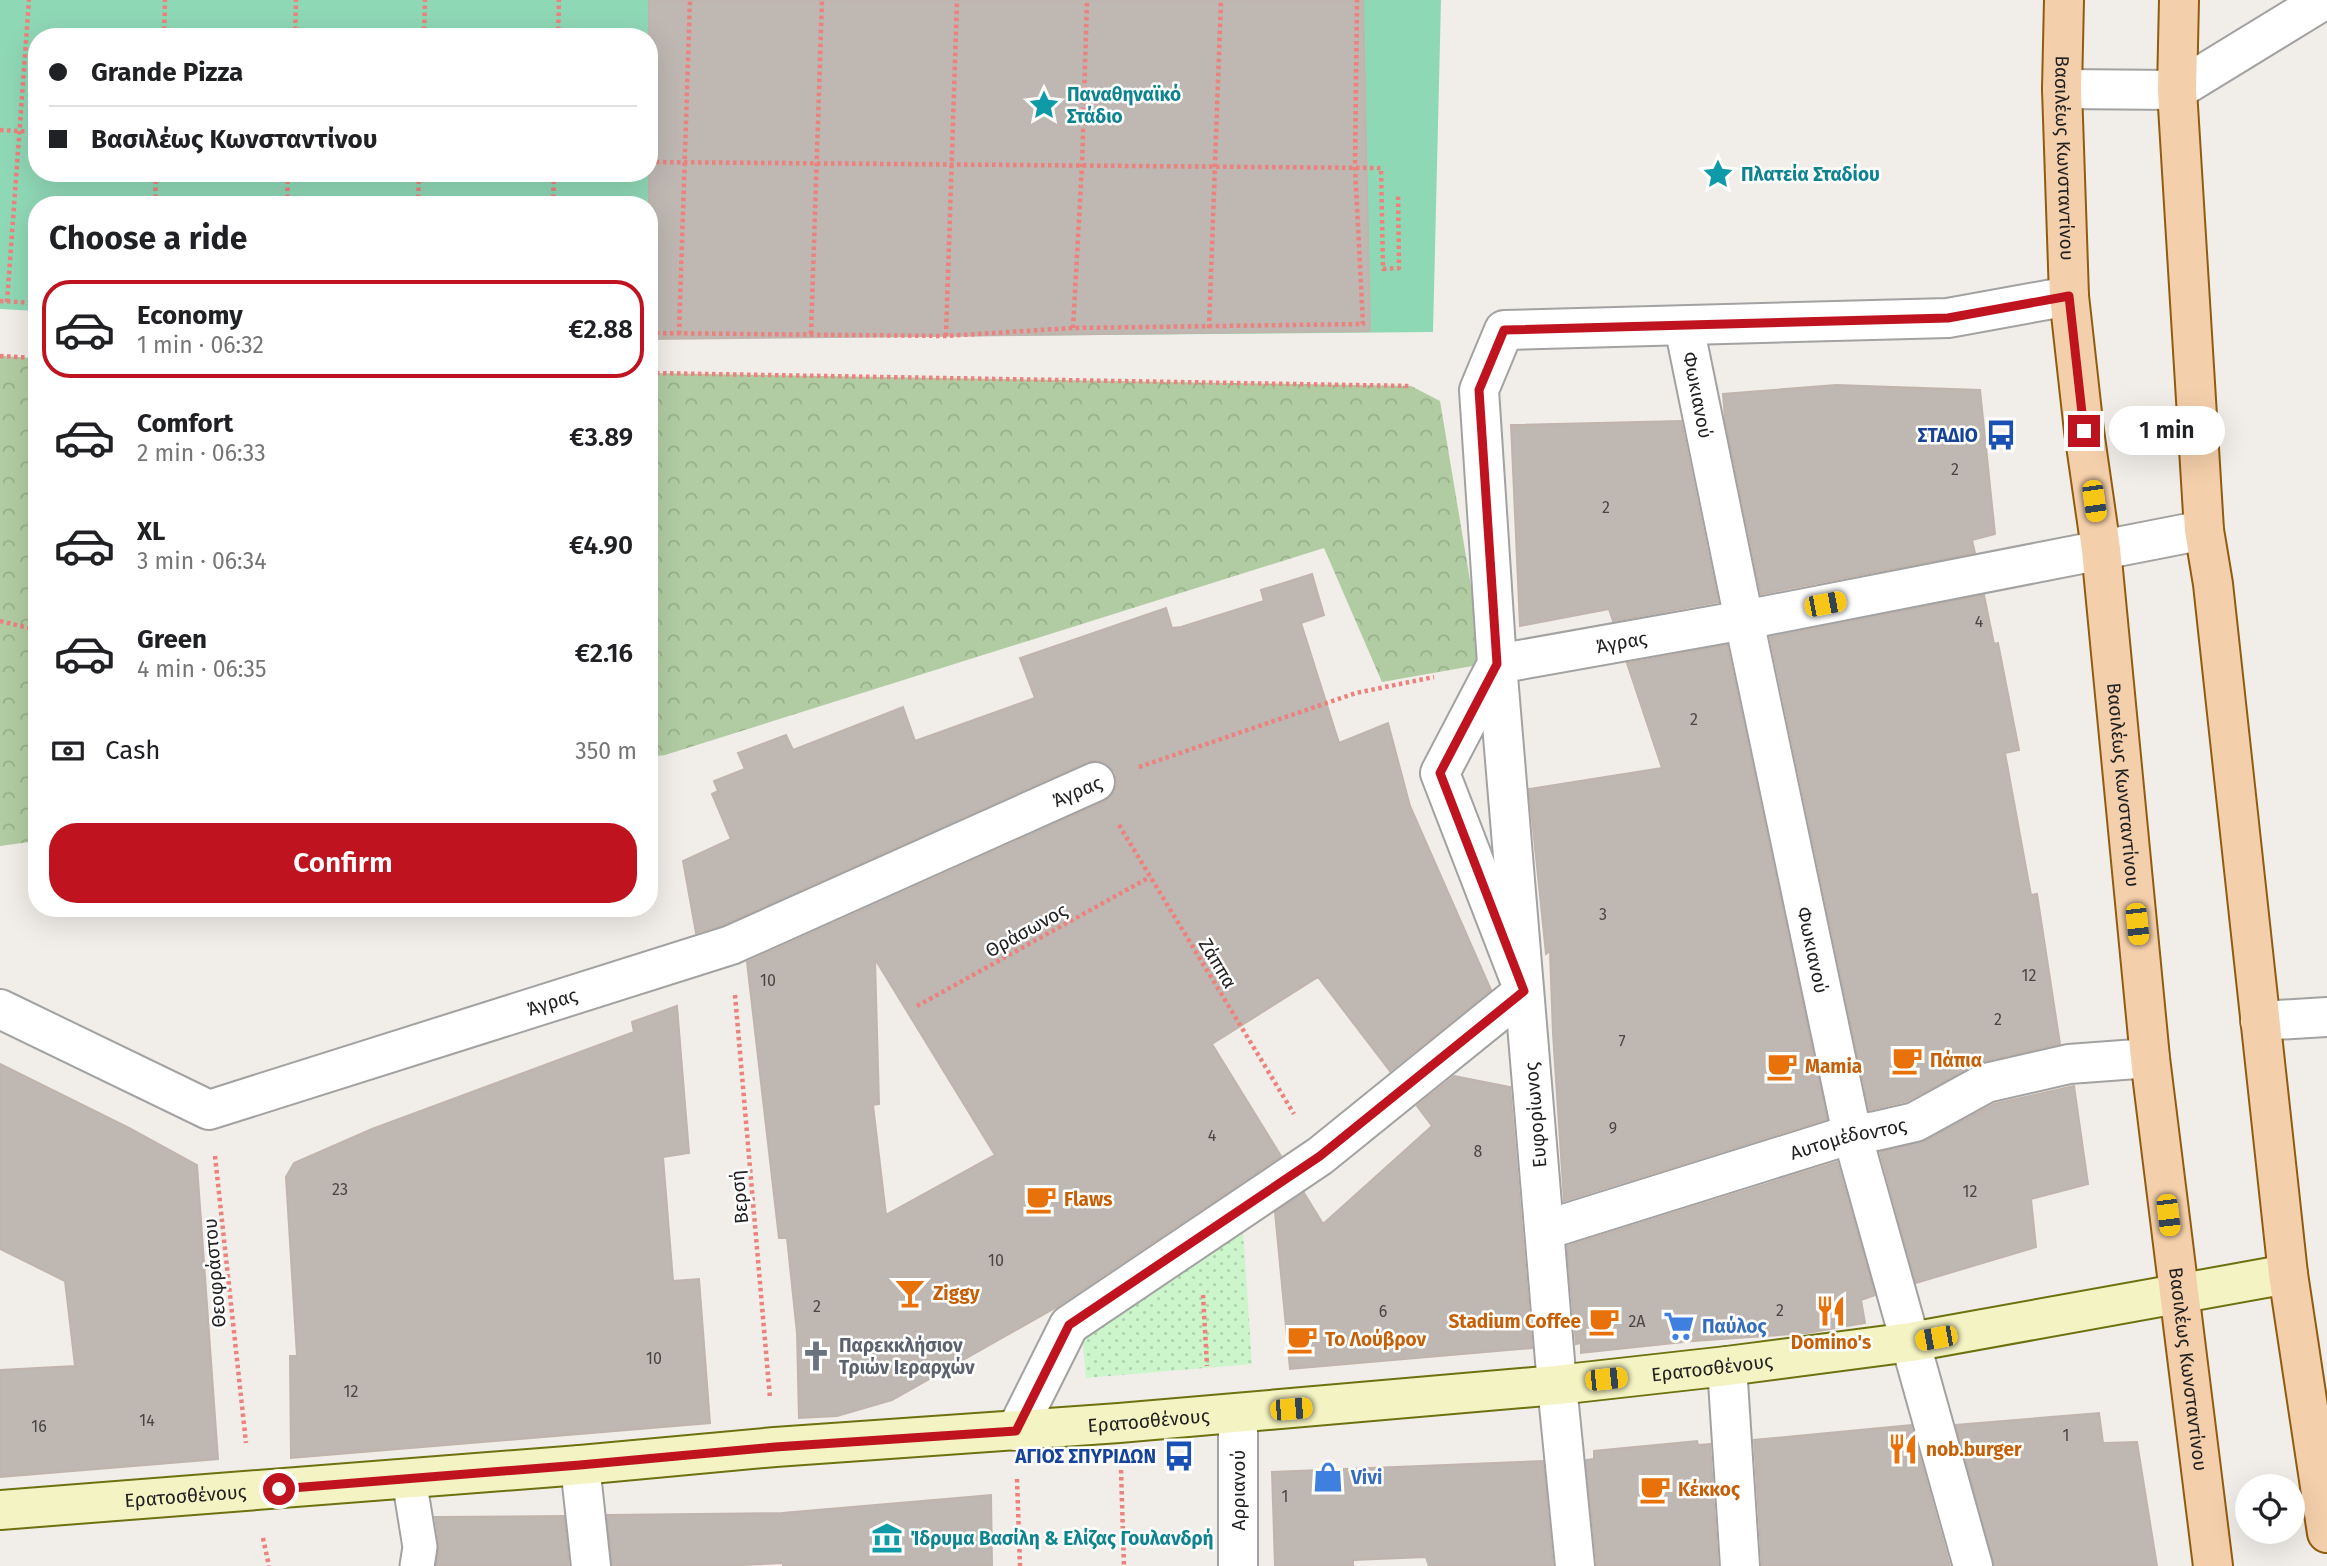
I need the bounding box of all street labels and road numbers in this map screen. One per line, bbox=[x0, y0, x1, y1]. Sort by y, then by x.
street label: Βασιλέως Κωνσταντίνου bbox=[2050, 55, 2079, 261]
street label: Φωκιανού bbox=[1678, 350, 1717, 440]
street label: Άγρας bbox=[1594, 626, 1649, 658]
street label: Βασιλέως Κωνσταντίνου bbox=[2102, 681, 2144, 888]
street label: Άγρας bbox=[1049, 771, 1105, 812]
street label: Θράσωνος bbox=[981, 898, 1071, 962]
street label: Φωκιανού bbox=[1792, 905, 1833, 995]
street label: Ζάππα bbox=[1194, 934, 1241, 992]
street label: Άγρας bbox=[524, 983, 580, 1021]
street label: Ευφορίωνος bbox=[1519, 1061, 1552, 1169]
street label: Αυτομέδοντος bbox=[1787, 1113, 1909, 1165]
street label: Βερσή bbox=[726, 1169, 753, 1225]
street label: Θεοφράστου bbox=[198, 1217, 231, 1329]
street label: Βασιλέως Κωνσταντίνου bbox=[2164, 1266, 2212, 1472]
street label: Ερατοσθένους bbox=[1650, 1349, 1774, 1386]
street label: Ερατοσθένους bbox=[1087, 1404, 1211, 1437]
street label: Αρριανού bbox=[1227, 1450, 1250, 1530]
street label: Ερατοσθένους bbox=[124, 1480, 247, 1512]

